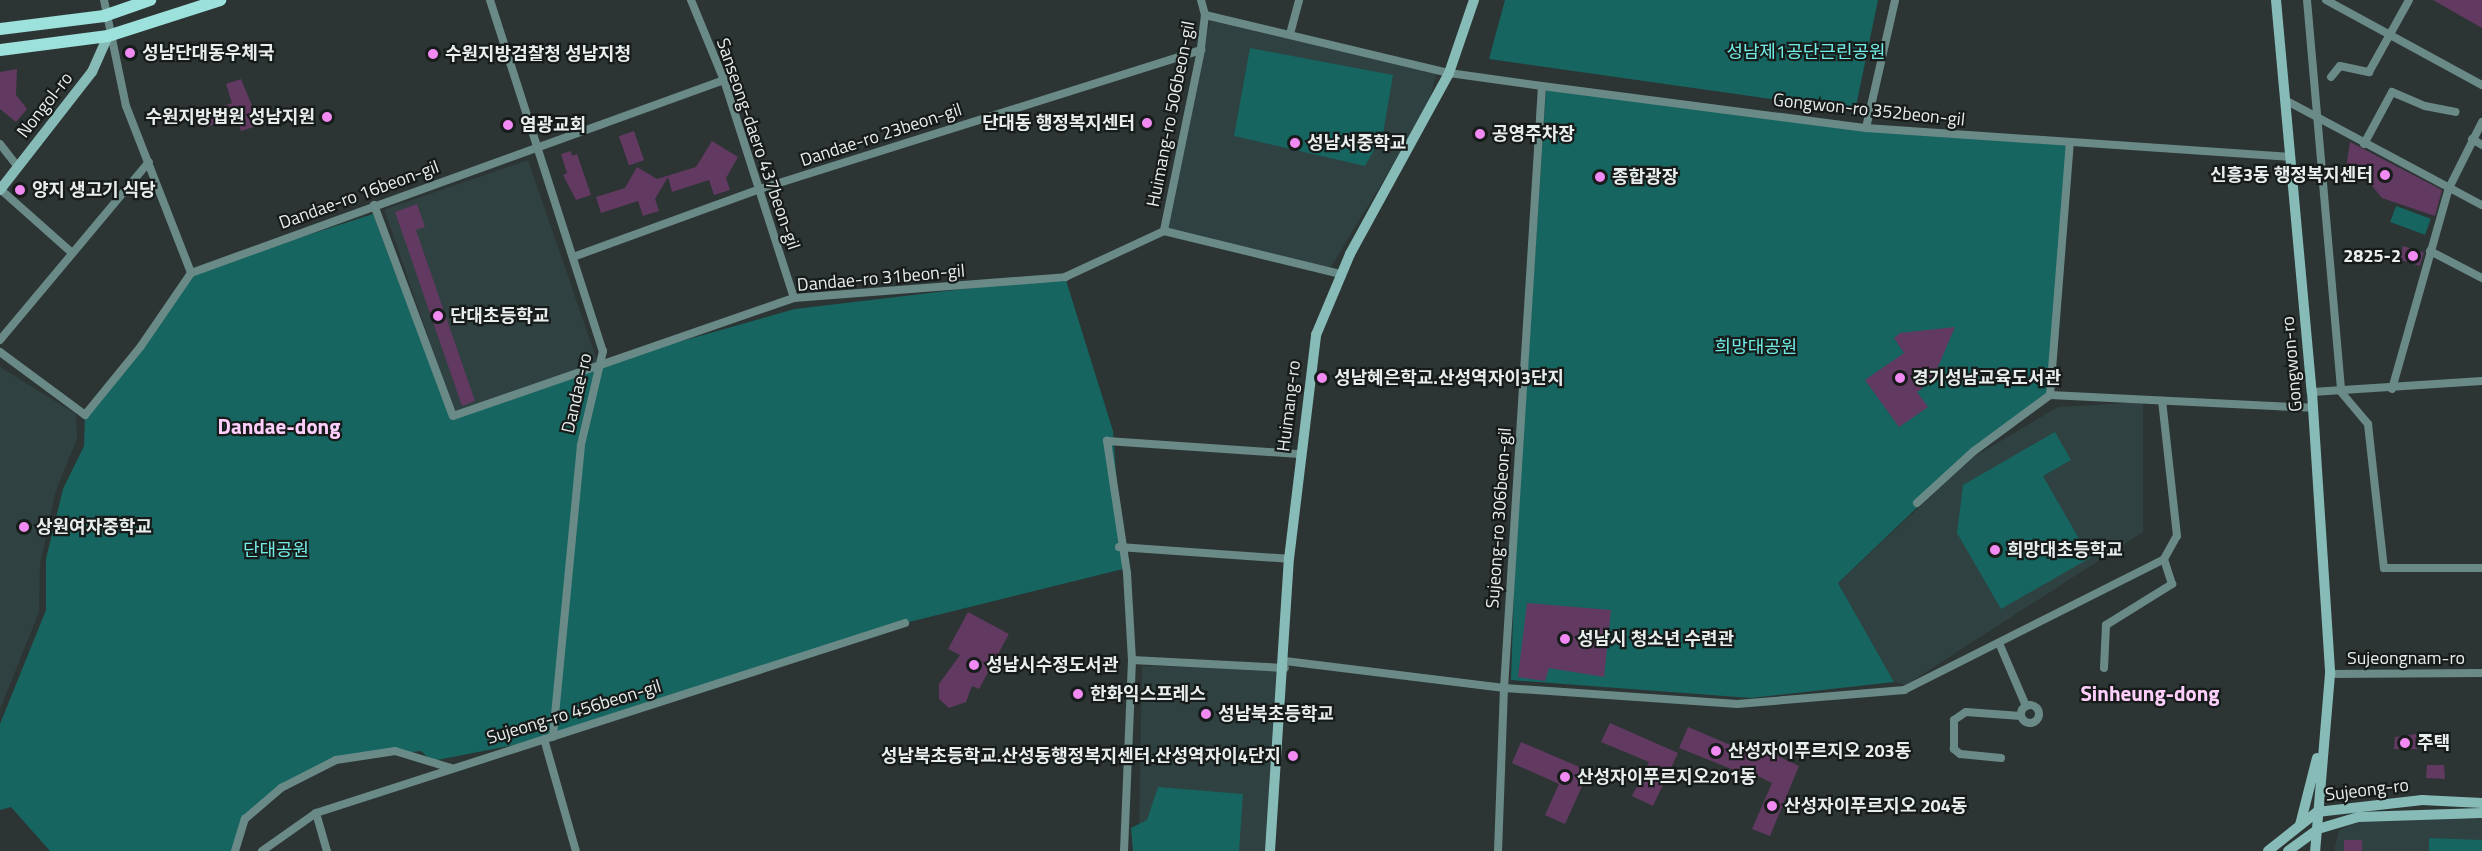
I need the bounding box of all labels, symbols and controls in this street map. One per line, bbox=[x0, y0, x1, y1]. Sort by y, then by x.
street label: Huimang-ro 506beon-gil bbox=[1142, 19, 1200, 209]
street label: Sanseong-daero 437beon-gil bbox=[712, 35, 804, 253]
park label: 성남제1공단근린공원 bbox=[1726, 41, 1886, 63]
place label: 성남단대동우체국 bbox=[142, 42, 274, 64]
place label: 수원지방검찰청 성남지청 bbox=[445, 43, 631, 65]
marker: 성남단대동우체국 bbox=[123, 46, 137, 60]
marker: 수원지방검찰청 성남지청 bbox=[426, 47, 440, 61]
street label: Nongol-ro bbox=[13, 68, 77, 142]
street label: Gongwon-ro 352beon-gil bbox=[1772, 89, 1966, 131]
street label: Dandae-ro 23beon-gil bbox=[798, 99, 964, 171]
place label: 수원지방법원 성남지원 bbox=[145, 106, 315, 128]
marker: 수원지방법원 성남지원 bbox=[320, 110, 334, 124]
place label: 단대동 행정복지센터 bbox=[982, 112, 1135, 134]
place label: 염광교회 bbox=[520, 114, 586, 136]
marker: 단대동 행정복지센터 bbox=[1140, 116, 1154, 130]
marker: 염광교회 bbox=[501, 118, 515, 132]
place label: 공영주차장 bbox=[1492, 123, 1575, 145]
marker: 공영주차장 bbox=[1473, 127, 1487, 141]
place label: 성남서중학교 bbox=[1307, 132, 1406, 154]
marker: 성남서중학교 bbox=[1288, 136, 1302, 150]
street label: Dandae-ro 16beon-gil bbox=[276, 156, 442, 234]
place label: 신흥3동 행정복지센터 bbox=[2210, 164, 2373, 186]
place label: 종합광장 bbox=[1612, 166, 1678, 188]
marker: 신흥3동 행정복지센터 bbox=[2378, 168, 2392, 182]
marker: 종합광장 bbox=[1593, 170, 1607, 184]
place label: 양지 생고기 식당 bbox=[32, 179, 156, 201]
marker: 양지 생고기 식당 bbox=[13, 183, 27, 197]
place label: 2825-2 bbox=[2343, 245, 2401, 267]
marker: 2825-2 bbox=[2406, 249, 2420, 263]
street label: Dandae-ro 31beon-gil bbox=[796, 260, 966, 296]
place label: 단대초등학교 bbox=[450, 305, 549, 327]
marker: 단대초등학교 bbox=[431, 309, 445, 323]
street label: Gongwon-ro bbox=[2277, 315, 2307, 413]
park label: 희망대공원 bbox=[1715, 336, 1797, 358]
street label: Dandae-ro bbox=[557, 351, 597, 435]
street label: Huimang-ro bbox=[1273, 359, 1305, 453]
place label: 성남혜은학교.산성역자이3단지 bbox=[1334, 367, 1564, 389]
place label: 경기성남교육도서관 bbox=[1912, 367, 2061, 389]
marker: 성남혜은학교.산성역자이3단지 bbox=[1315, 371, 1329, 385]
marker: 경기성남교육도서관 bbox=[1893, 371, 1907, 385]
district label: Dandae-dong bbox=[218, 413, 340, 439]
street label: Sujeong-ro 306beon-gil bbox=[1482, 427, 1516, 609]
place label: 상원여자중학교 bbox=[36, 516, 152, 538]
marker: 상원여자중학교 bbox=[17, 520, 31, 534]
park label: 단대공원 bbox=[243, 539, 309, 561]
place label: 희망대초등학교 bbox=[2007, 539, 2123, 561]
marker: 희망대초등학교 bbox=[1988, 543, 2002, 557]
place label: 성남시 청소년 수련관 bbox=[1577, 628, 1734, 650]
marker: 성남시 청소년 수련관 bbox=[1558, 632, 1572, 646]
street label: Sujeongnam-ro bbox=[2347, 647, 2465, 669]
place label: 성남시수정도서관 bbox=[986, 654, 1118, 676]
marker: 성남시수정도서관 bbox=[967, 658, 981, 672]
street label: Sujeong-ro 456beon-gil bbox=[484, 675, 664, 749]
district label: Sinheung-dong bbox=[2080, 680, 2220, 706]
place label: 한화익스프레스 bbox=[1090, 683, 1206, 705]
marker: 한화익스프레스 bbox=[1071, 687, 1085, 701]
place label: 성남북초등학교 bbox=[1218, 703, 1334, 725]
marker: 성남북초등학교 bbox=[1199, 707, 1213, 721]
place label: 주택 bbox=[2417, 732, 2450, 754]
marker: 주택 bbox=[2398, 736, 2412, 750]
place label: 산성자이푸르지오 203동 bbox=[1728, 740, 1911, 762]
marker: 산성자이푸르지오 203동 bbox=[1709, 744, 1723, 758]
place label: 성남북초등학교.산성동행정복지센터.산성역자이4단지 bbox=[881, 745, 1281, 767]
marker: 성남북초등학교.산성동행정복지센터.산성역자이4단지 bbox=[1286, 749, 1300, 763]
place label: 산성자이푸르지오201동 bbox=[1577, 766, 1756, 788]
marker: 산성자이푸르지오201동 bbox=[1558, 770, 1572, 784]
street label: Sujeong-ro bbox=[2324, 774, 2410, 806]
place label: 산성자이푸르지오 204동 bbox=[1784, 795, 1967, 817]
marker: 산성자이푸르지오 204동 bbox=[1765, 799, 1779, 813]

